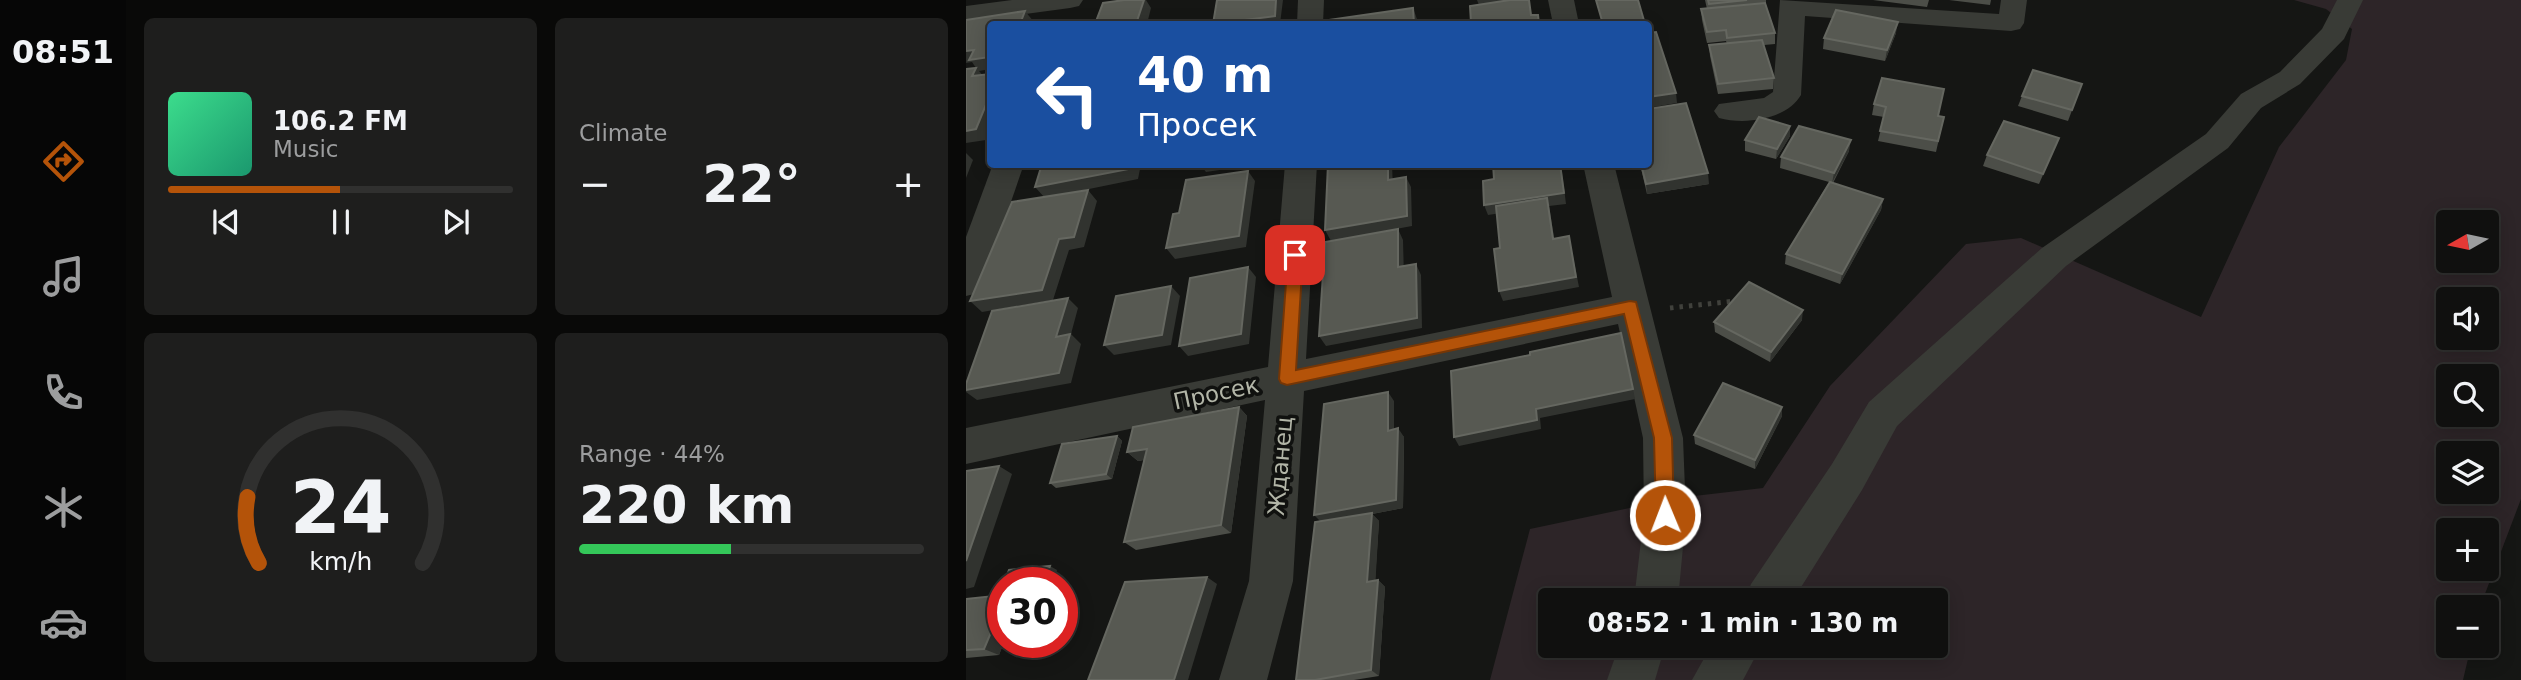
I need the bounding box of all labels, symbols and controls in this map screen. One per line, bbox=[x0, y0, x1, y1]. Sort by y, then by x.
text: 08:51 bbox=[12, 33, 114, 71]
text: 40 m bbox=[1137, 47, 1273, 104]
icon: left bbox=[1022, 49, 1113, 140]
text: 106.2 FM bbox=[273, 106, 408, 136]
text: Просек bbox=[1137, 106, 1258, 144]
text: Climate bbox=[579, 120, 668, 146]
text: Music bbox=[273, 136, 338, 162]
icon: directions bbox=[39, 137, 88, 186]
text: 22° bbox=[702, 154, 801, 214]
text: − bbox=[579, 162, 611, 206]
text: + bbox=[892, 162, 924, 206]
icon: previous bbox=[207, 203, 245, 241]
icon: pause bbox=[322, 203, 360, 241]
icon: next bbox=[437, 203, 475, 241]
north arrow bbox=[2436, 210, 2499, 273]
map controls bbox=[2436, 210, 2499, 658]
pin bbox=[1265, 225, 1325, 285]
icon: arrive bbox=[1276, 236, 1314, 274]
icon: music bbox=[39, 252, 88, 301]
button: sound bbox=[2436, 287, 2499, 350]
button: search bbox=[2436, 364, 2499, 427]
icon: phone bbox=[39, 368, 88, 417]
street label: Просек bbox=[1171, 371, 1261, 415]
street label: Жданец bbox=[1263, 415, 1297, 517]
text: Range · 44% bbox=[579, 441, 725, 467]
button: layers bbox=[2436, 441, 2499, 504]
text: 24 bbox=[290, 466, 391, 551]
text: 220 km bbox=[579, 475, 794, 535]
position arrow bbox=[1628, 478, 1702, 552]
icon: climate bbox=[39, 483, 88, 532]
button: + bbox=[2436, 518, 2499, 581]
text: km/h bbox=[309, 547, 372, 576]
speed limit sign: 30 bbox=[987, 567, 1078, 658]
button: − bbox=[2436, 595, 2499, 658]
icon: car bbox=[39, 598, 88, 647]
text: 08:52 · 1 min · 130 m bbox=[1588, 608, 1898, 638]

